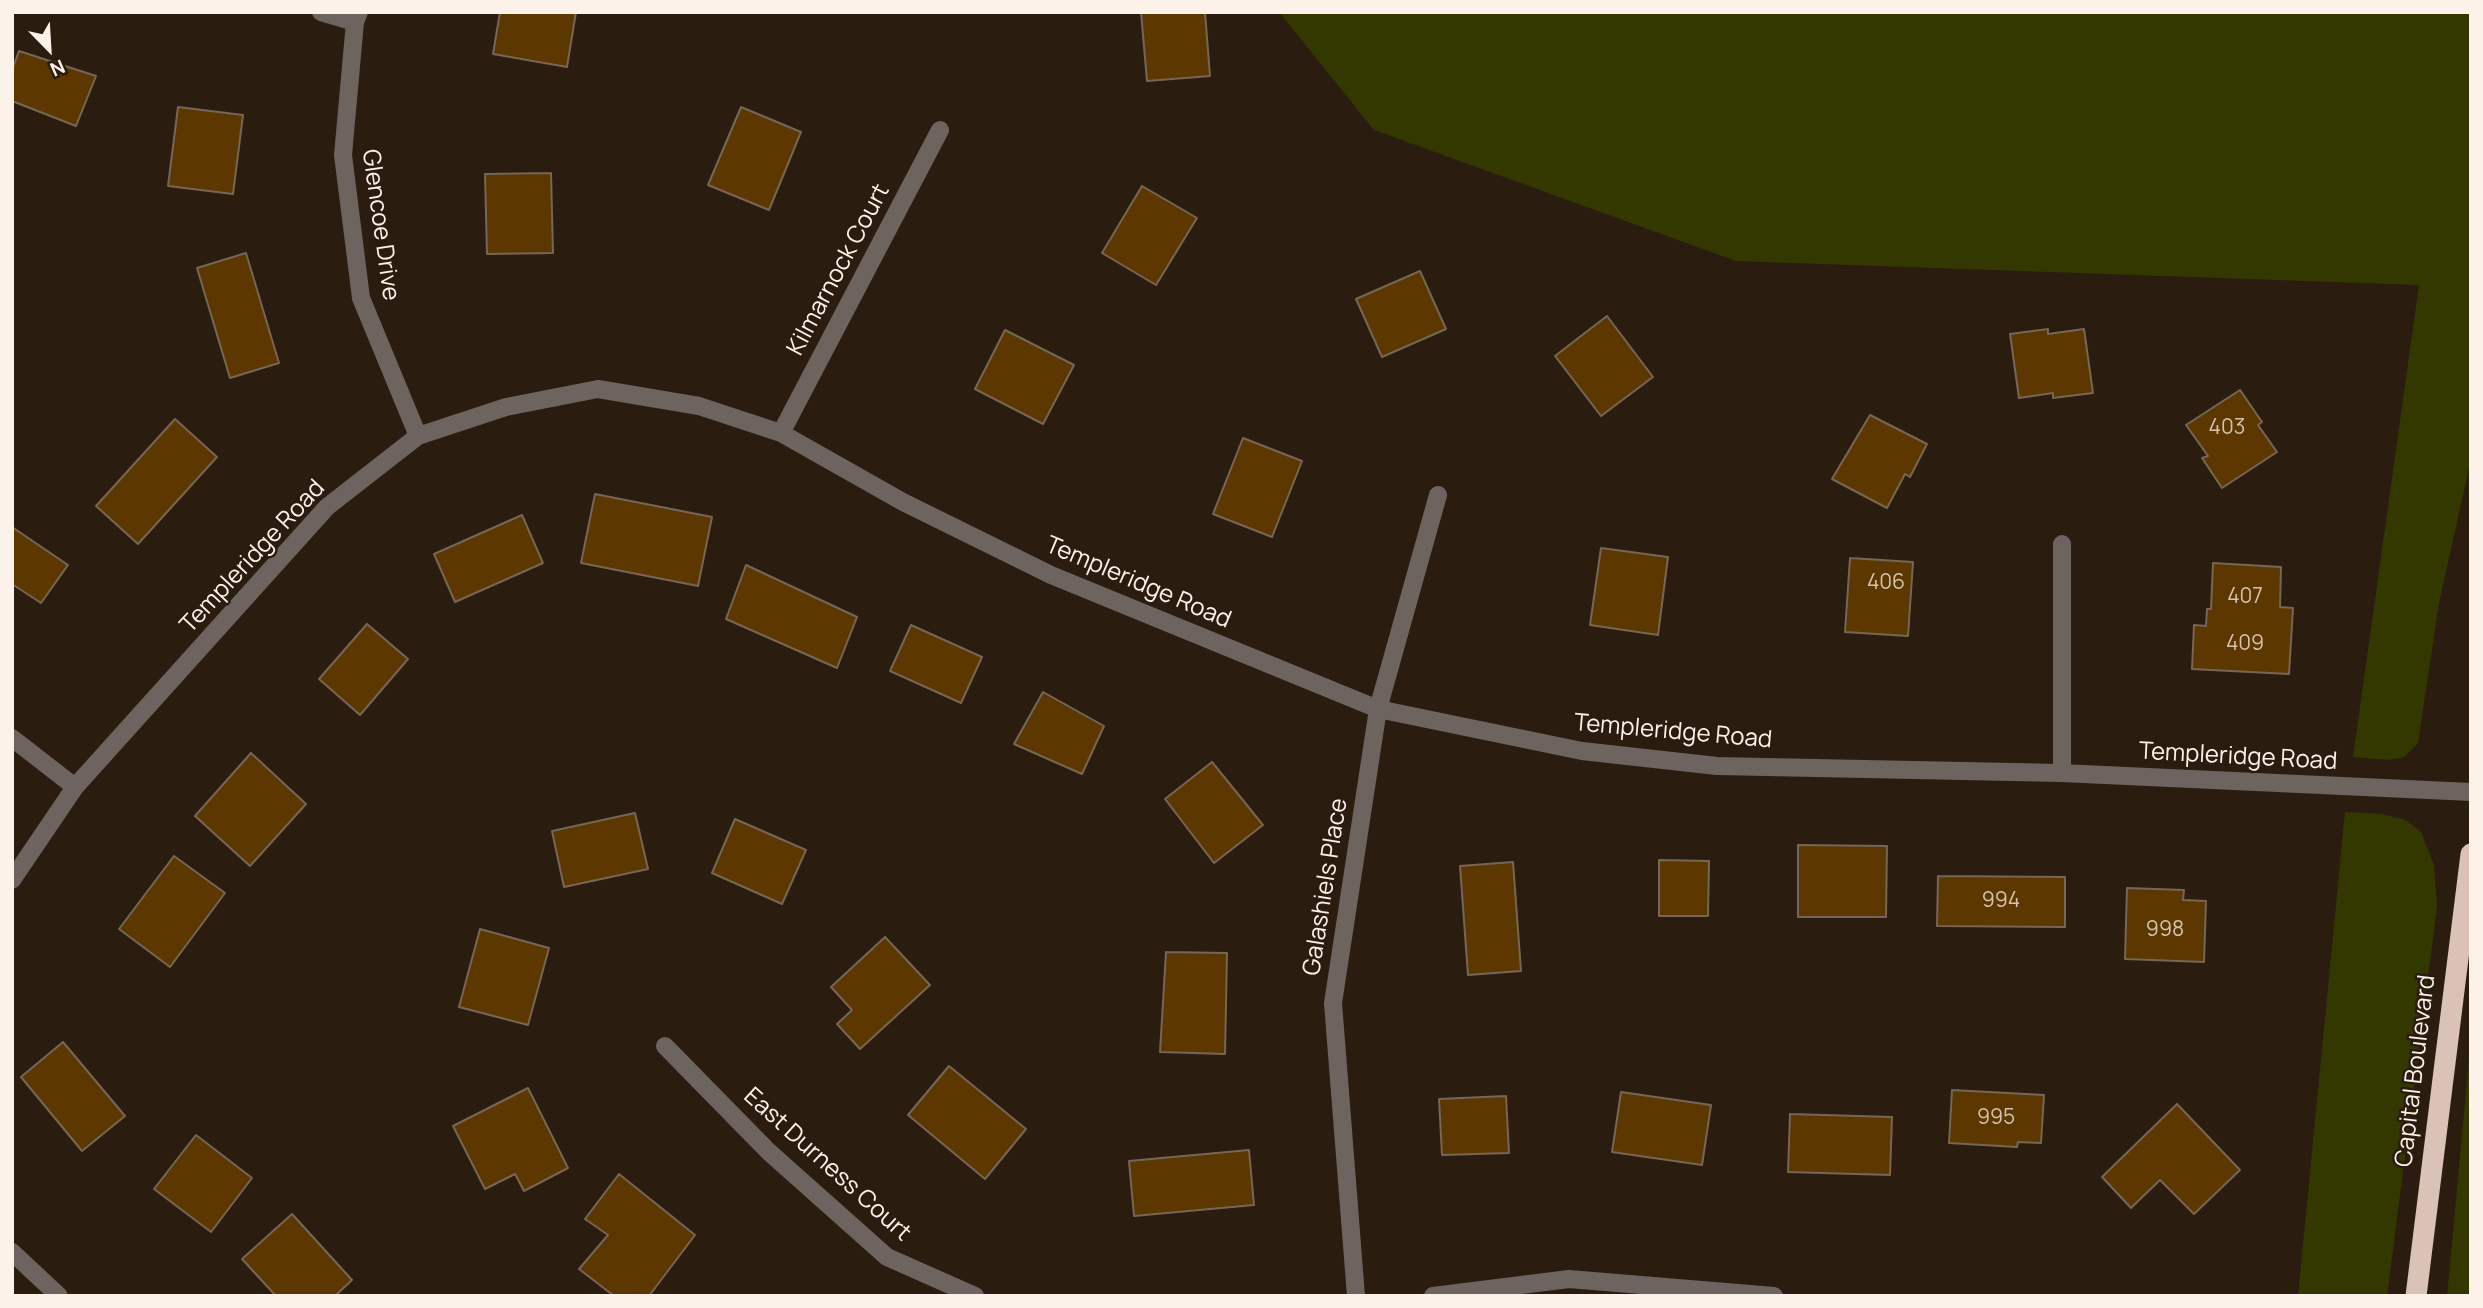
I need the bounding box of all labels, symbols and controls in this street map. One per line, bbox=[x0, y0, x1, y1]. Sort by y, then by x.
north arrow bbox=[14, 14, 84, 84]
text: N bbox=[46, 54, 69, 83]
street label: Glencoe Drive bbox=[355, 148, 405, 302]
street label: Kilmarnock Court bbox=[782, 179, 896, 361]
house number: 403 bbox=[2209, 415, 2245, 441]
street label: Templeridge Road bbox=[175, 475, 331, 639]
street label: Templeridge Road bbox=[1041, 531, 1235, 635]
house number: 406 bbox=[1867, 570, 1905, 596]
house number: 407 bbox=[2227, 584, 2263, 610]
house number: 409 bbox=[2226, 631, 2264, 657]
street label: Templeridge Road bbox=[1573, 709, 1773, 755]
street label: Templeridge Road bbox=[2138, 737, 2338, 777]
street label: Galashiels Place bbox=[1298, 796, 1354, 978]
house number: 994 bbox=[1982, 888, 2020, 914]
house number: 998 bbox=[2146, 917, 2184, 943]
street label: Capital Boulevard bbox=[2390, 973, 2442, 1169]
street label: East Durness Court bbox=[737, 1082, 917, 1248]
house number: 995 bbox=[1977, 1105, 2015, 1131]

